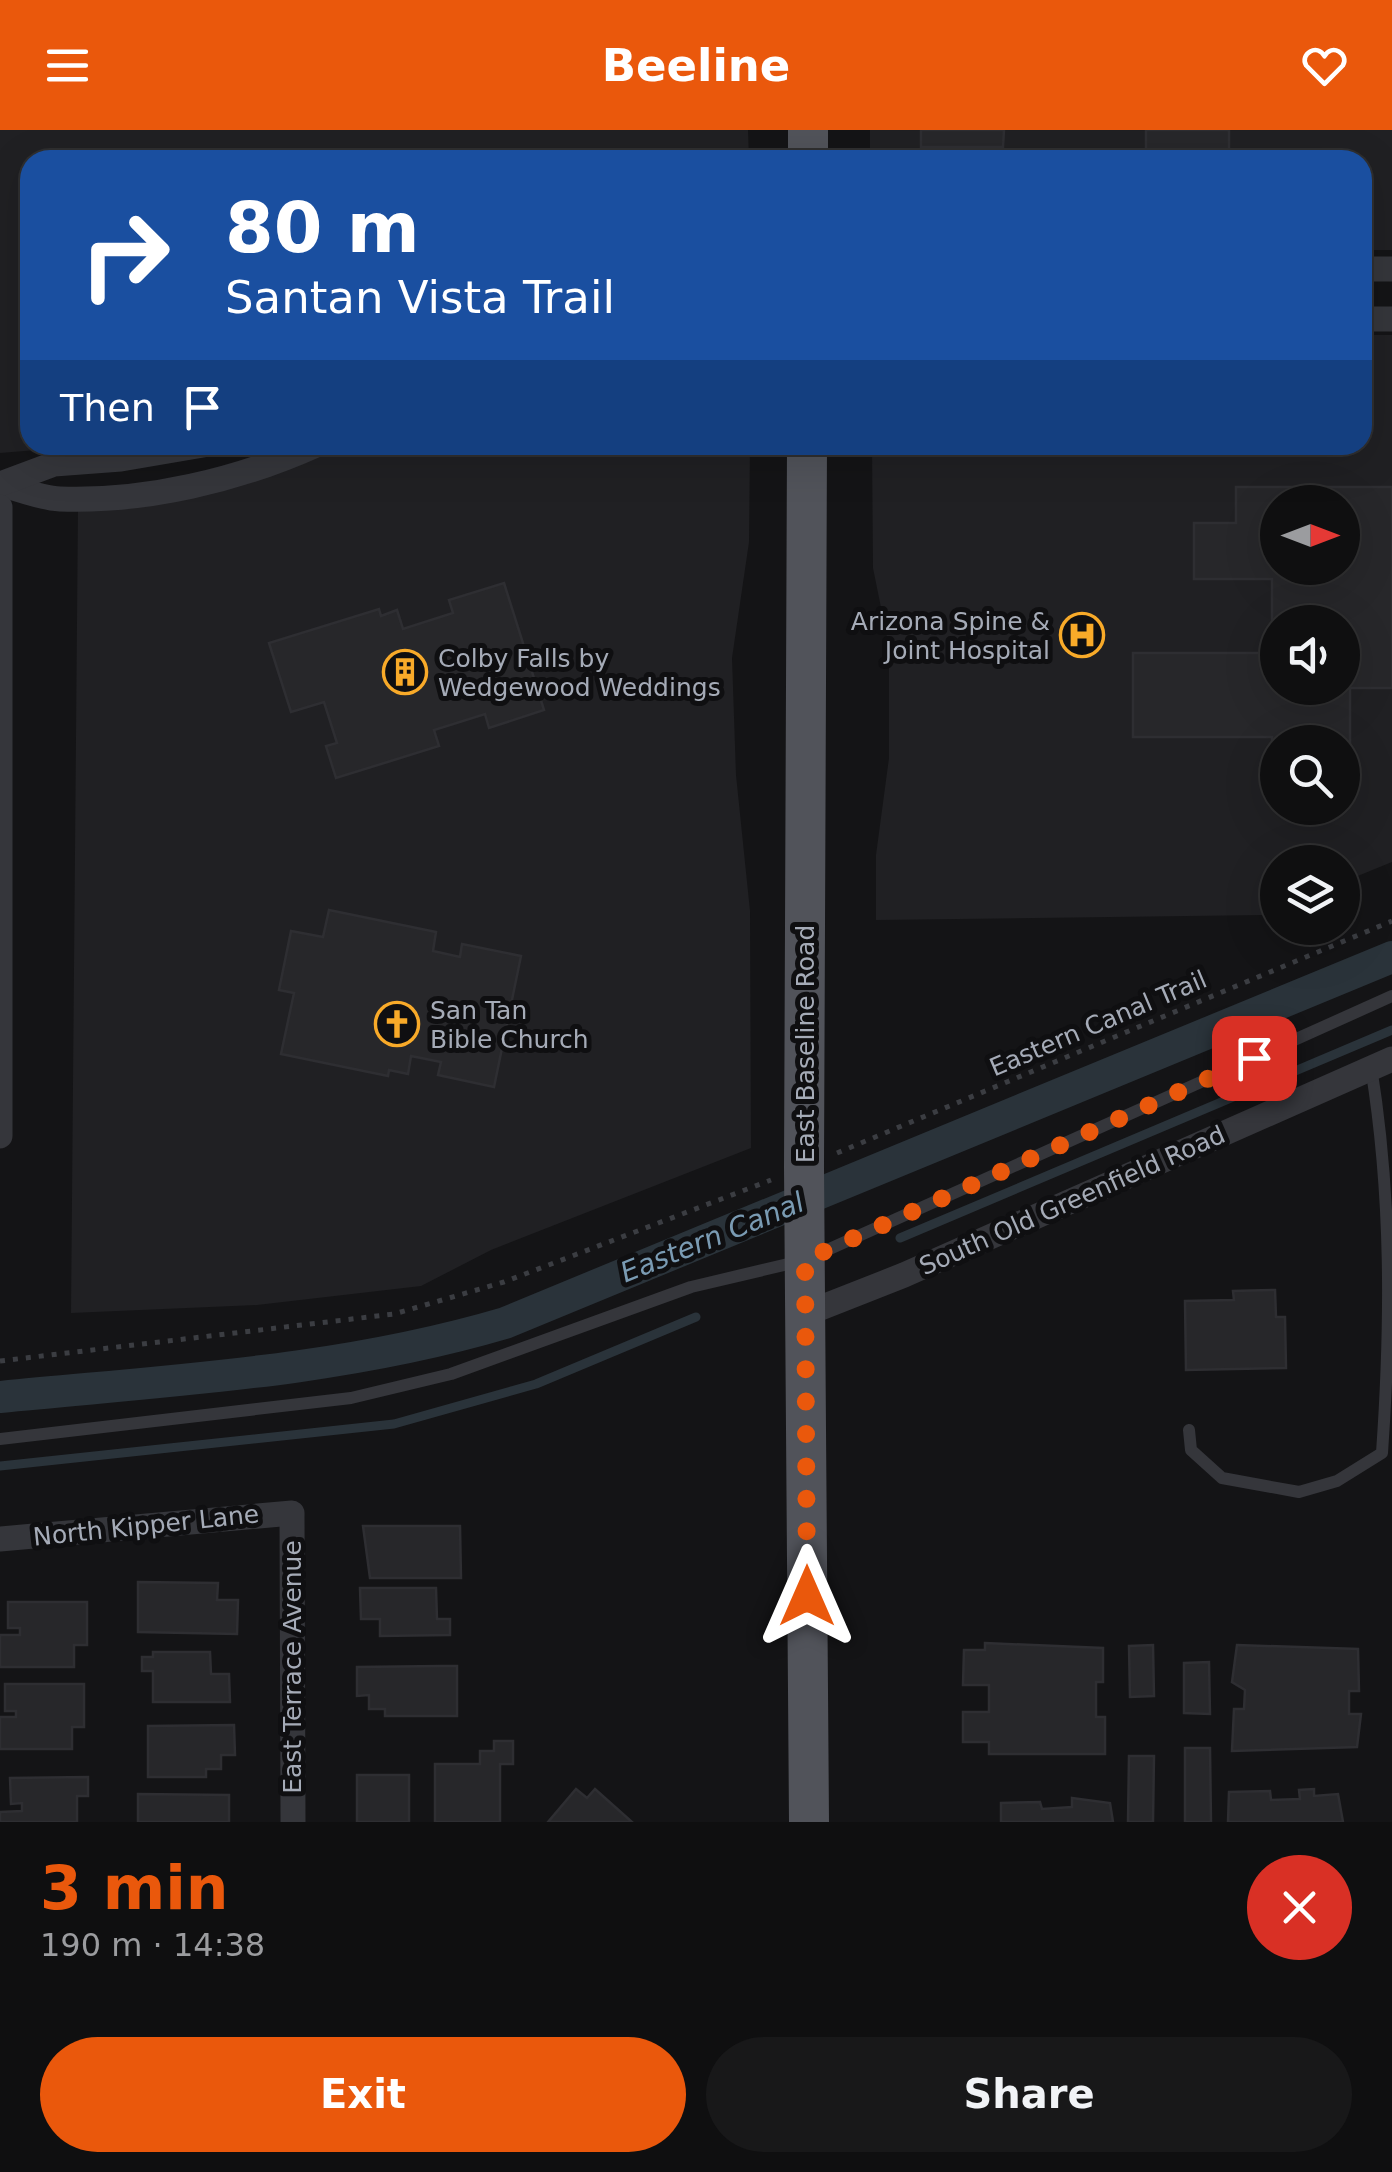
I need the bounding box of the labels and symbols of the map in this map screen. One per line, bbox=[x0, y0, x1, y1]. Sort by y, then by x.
north arrow bbox=[1260, 485, 1360, 585]
place label: Arizona Spine & Joint Hospital bbox=[851, 607, 1050, 665]
hospital icon: Arizona Spine & Joint Hospital bbox=[1059, 612, 1105, 658]
place label: Colby Falls by Wedgewood Weddings bbox=[438, 644, 721, 702]
building icon: Colby Falls by Wedgewood Weddings bbox=[382, 649, 428, 695]
street label: East Baseline Road bbox=[791, 925, 820, 1163]
street label: Eastern Canal Trail bbox=[985, 965, 1211, 1082]
place label: San Tan Bible Church bbox=[430, 996, 589, 1054]
church icon: San Tan Bible Church bbox=[374, 1001, 420, 1047]
pin bbox=[1212, 1016, 1297, 1101]
street label: South Old Greenfield Road bbox=[915, 1120, 1229, 1281]
water label: Eastern Canal bbox=[616, 1186, 809, 1289]
street label: North Kipper Lane bbox=[32, 1499, 260, 1552]
street label: East Terrace Avenue bbox=[278, 1540, 307, 1794]
position arrow bbox=[755, 1544, 859, 1648]

